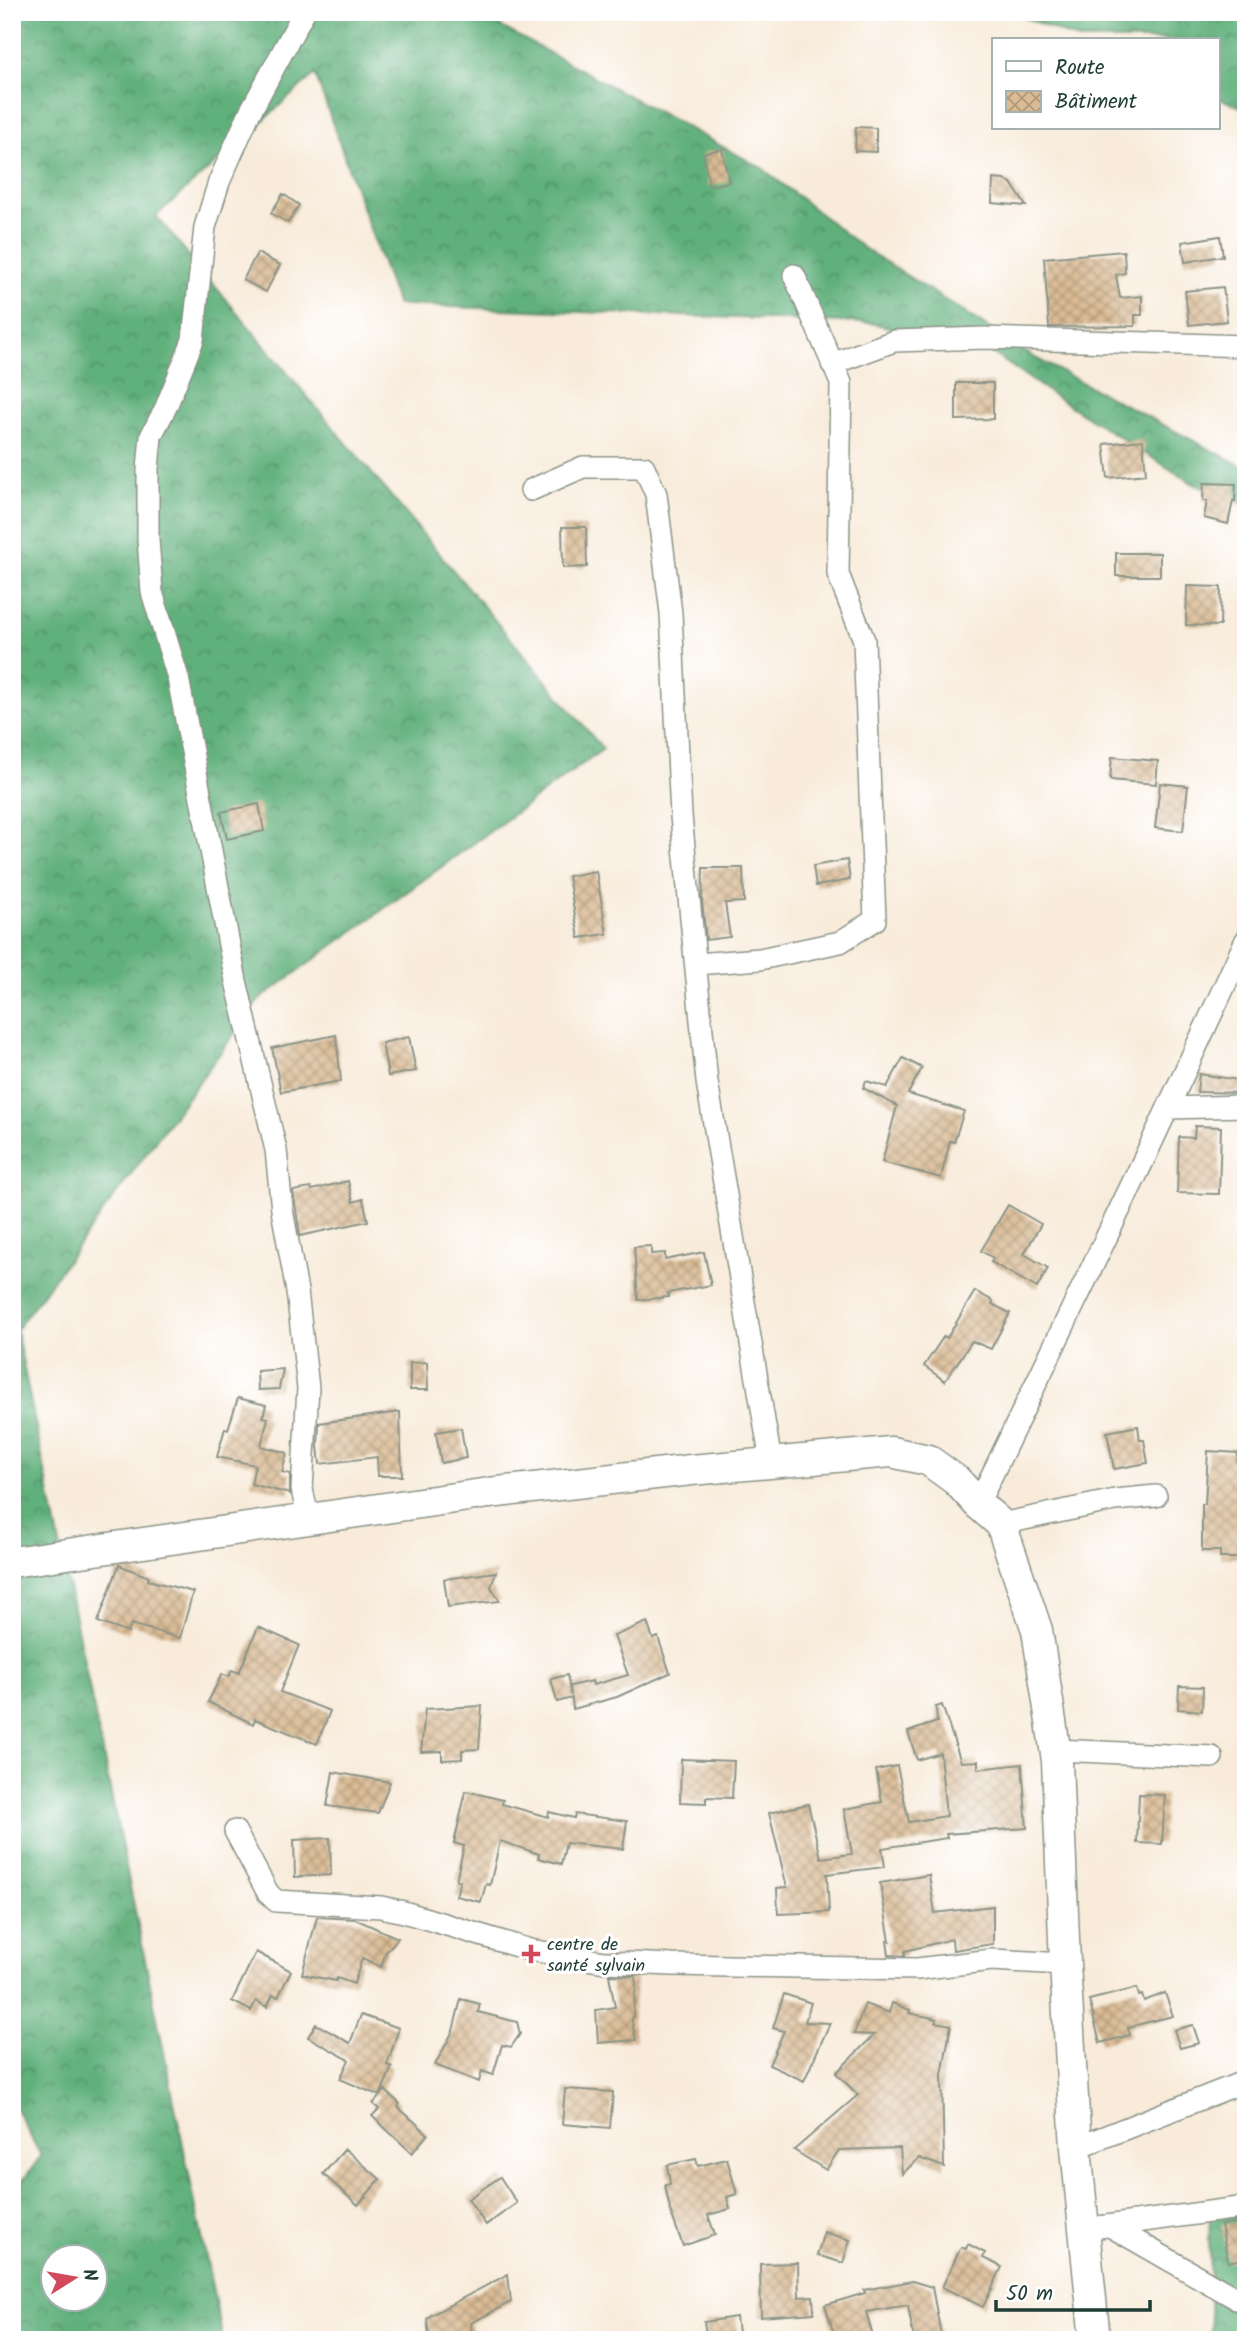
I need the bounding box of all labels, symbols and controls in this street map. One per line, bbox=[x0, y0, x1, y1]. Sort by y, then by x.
legend bbox=[992, 38, 1220, 130]
text: Route bbox=[1055, 52, 1105, 85]
text: Bâtiment bbox=[1055, 86, 1138, 119]
place label: centre de santé sylvain bbox=[547, 1931, 645, 1981]
marker: centre de santé sylvain bbox=[521, 1944, 541, 1964]
north arrow bbox=[38, 2244, 108, 2314]
text: N bbox=[73, 2266, 105, 2284]
scale bar bbox=[996, 2268, 1150, 2312]
text: 50 m bbox=[1006, 2278, 1053, 2311]

